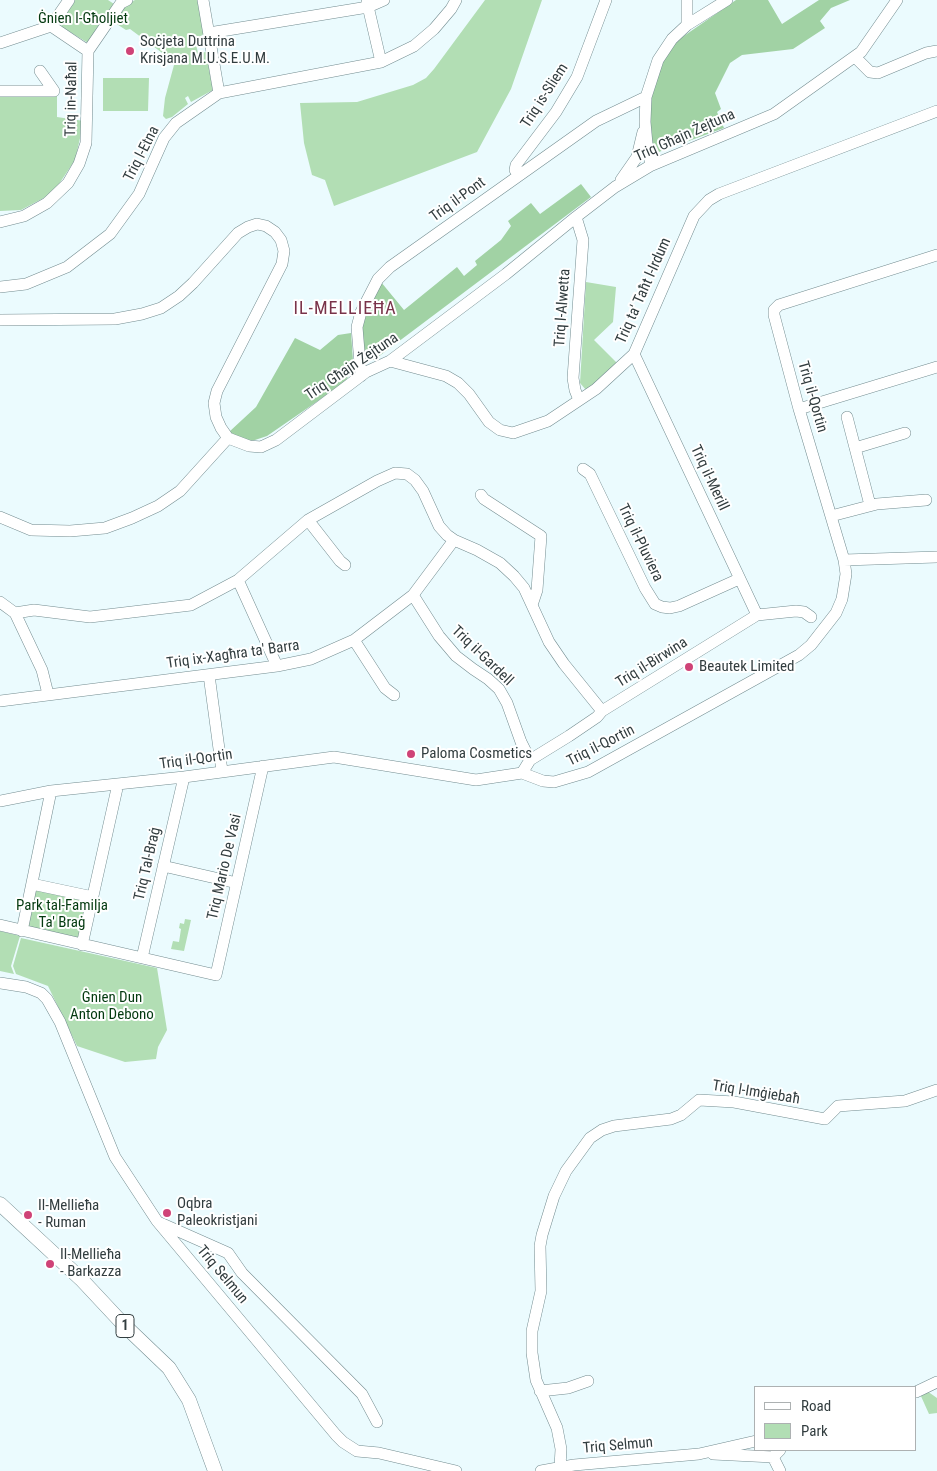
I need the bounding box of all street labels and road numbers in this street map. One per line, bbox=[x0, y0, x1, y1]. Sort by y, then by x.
street label: Triq is-Sliem bbox=[518, 60, 572, 132]
street label: Triq in-Naħal bbox=[62, 61, 82, 137]
street label: Triq Għajn Żejtuna bbox=[632, 106, 738, 166]
street label: Triq l-Etna bbox=[120, 123, 164, 185]
street label: Triq il-Pont bbox=[427, 174, 489, 226]
street label: Triq ta' Taħt l-Irdum bbox=[613, 235, 675, 347]
street label: Triq l-Alwetta bbox=[551, 268, 575, 348]
street label: Triq Għajn Żejtuna bbox=[302, 329, 402, 405]
street label: Triq il-Qortin bbox=[793, 359, 831, 435]
street label: Triq il-Merill bbox=[686, 442, 732, 514]
street label: Triq il-Pluviera bbox=[613, 501, 667, 585]
street label: Triq il-Gardell bbox=[447, 622, 517, 690]
street label: Triq il-Birwina bbox=[613, 634, 691, 692]
street label: Triq ix-Xagħra ta' Barra bbox=[166, 637, 300, 673]
street label: Triq il-Qortin bbox=[564, 721, 638, 771]
street label: Triq il-Qortin bbox=[158, 746, 234, 774]
street label: Triq Mario De Vasi bbox=[204, 812, 246, 922]
street label: Triq Tal-Braġ bbox=[131, 826, 165, 902]
street label: Triq l-Imġiebaħ bbox=[711, 1077, 801, 1109]
street label: Triq Selmun bbox=[193, 1242, 251, 1308]
road number: 1 bbox=[116, 1314, 134, 1338]
street label: Triq Selmun bbox=[582, 1434, 654, 1458]

